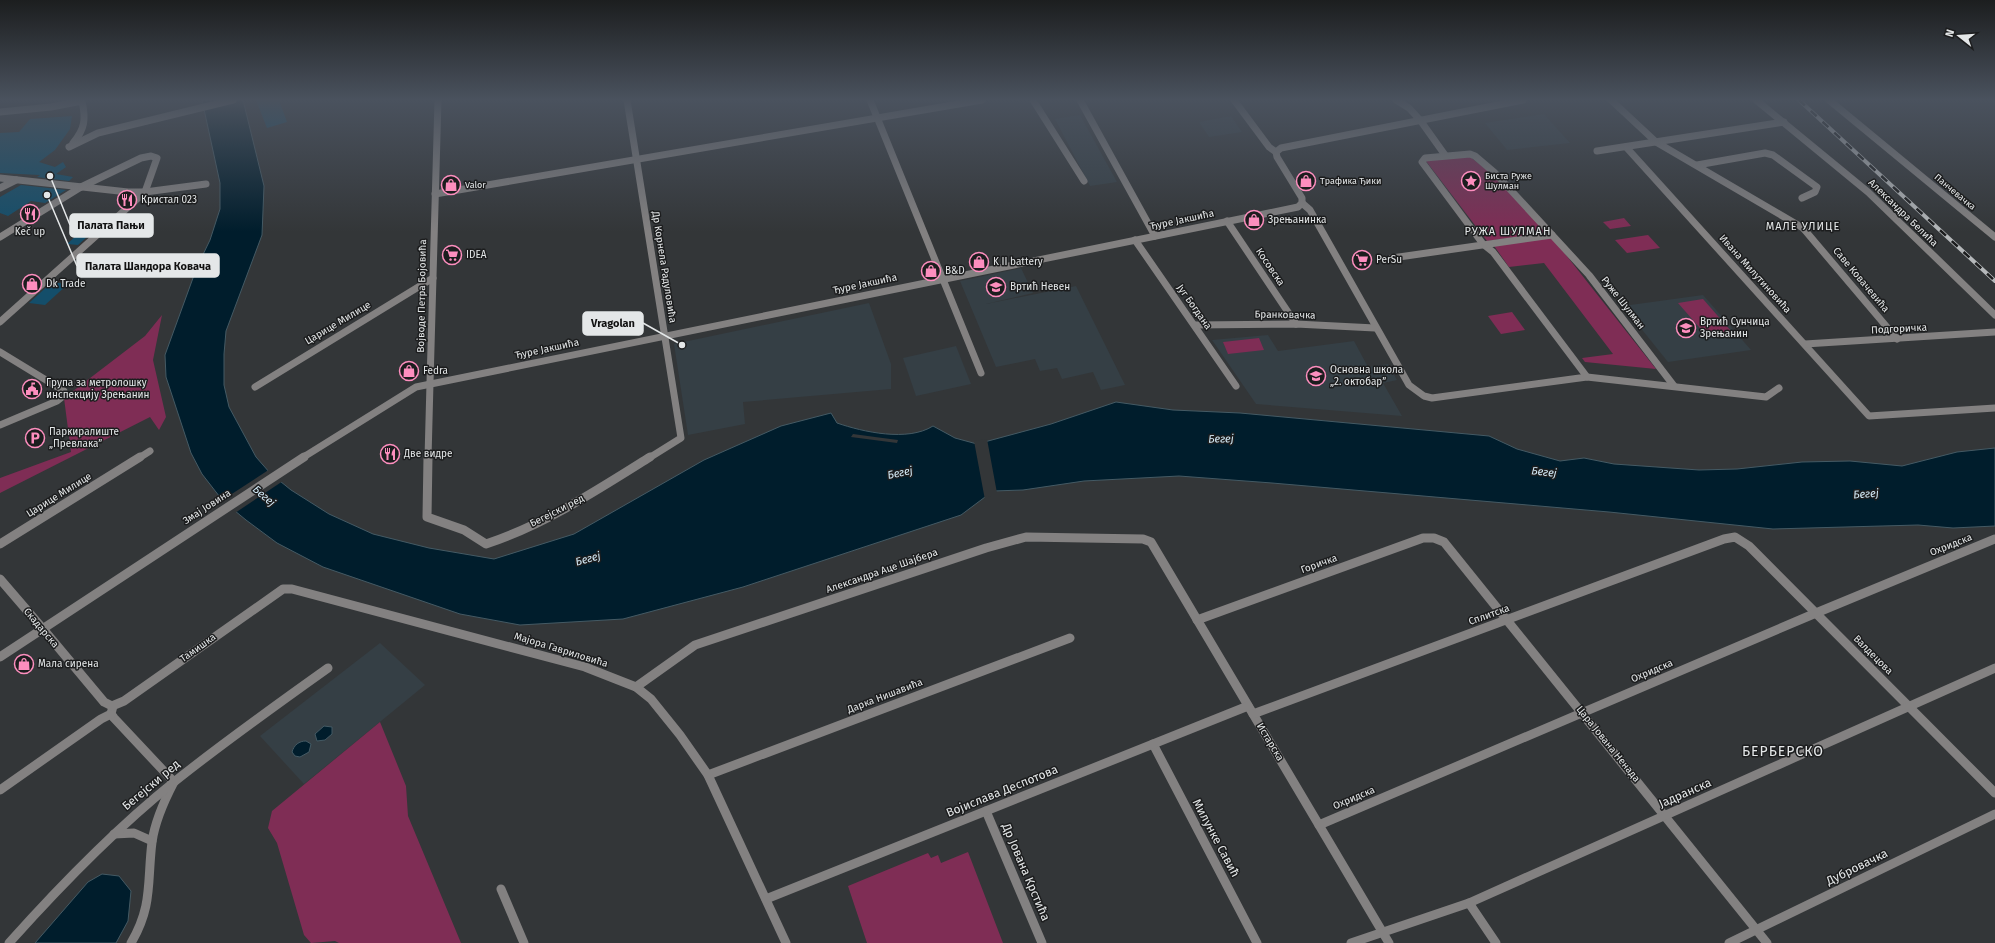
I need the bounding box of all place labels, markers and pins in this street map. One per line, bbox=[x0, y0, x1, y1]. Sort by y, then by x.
shop icon: Трафика Ђики bbox=[1295, 170, 1317, 192]
place icon: Биста Руже Шулман bbox=[1460, 170, 1482, 192]
place label: Биста Руже Шулман bbox=[1485, 171, 1532, 191]
shop icon: Valor bbox=[440, 174, 462, 196]
place label: Трафика Ђики bbox=[1320, 176, 1381, 186]
place label: Valor bbox=[465, 180, 486, 190]
restaurant icon: Кристал 023 bbox=[116, 189, 138, 211]
place label: Кристал 023 bbox=[141, 194, 197, 206]
restaurant icon: Keč up bbox=[19, 203, 41, 225]
shop icon: Зрењанинка bbox=[1243, 209, 1265, 231]
callout: Палата Пањи bbox=[70, 214, 153, 237]
place label: Зрењанинка bbox=[1268, 214, 1327, 226]
place label: Keč up bbox=[15, 226, 45, 238]
supermarket icon: IDEA bbox=[441, 244, 463, 266]
place label: IDEA bbox=[466, 249, 487, 261]
supermarket icon: PerSu bbox=[1351, 249, 1373, 271]
shop icon: K II battery bbox=[968, 251, 990, 273]
callout: Палата Шандора Ковача bbox=[77, 254, 219, 277]
place label: PerSu bbox=[1376, 254, 1402, 266]
place label: K II battery bbox=[993, 256, 1043, 268]
shop icon: B&D bbox=[920, 260, 942, 282]
place label: B&D bbox=[945, 265, 965, 277]
shop icon: Dk Trade bbox=[21, 273, 43, 295]
school or university icon: Вртић Невен bbox=[985, 276, 1007, 298]
place label: Dk Trade bbox=[46, 278, 85, 290]
place label: Вртић Невен bbox=[1010, 281, 1070, 293]
callout: Vragolan bbox=[583, 312, 643, 335]
place label: Вртић Сунчица Зрењанин bbox=[1700, 316, 1770, 340]
school or university icon: Вртић Сунчица Зрењанин bbox=[1675, 317, 1697, 339]
shop icon: Fedra bbox=[398, 360, 420, 382]
place label: Основна школа „2. октобар” bbox=[1330, 364, 1403, 388]
place label: Fedra bbox=[423, 365, 448, 377]
school or university icon: Основна школа „2. октобар” bbox=[1305, 365, 1327, 387]
place label: Група за метролошку инспекцију Зрењанин bbox=[46, 377, 150, 401]
public building icon: Група за метролошку инспекцију Зрењанин bbox=[21, 378, 43, 400]
place label: Паркиралиште „Превлака” bbox=[49, 426, 119, 450]
parking icon: Паркиралиште „Превлака” bbox=[24, 427, 46, 449]
restaurant icon: Две видре bbox=[379, 443, 401, 465]
place label: Две видре bbox=[403, 448, 452, 460]
shop icon: Мала сирена bbox=[13, 653, 35, 675]
place label: Мала сирена bbox=[38, 658, 99, 670]

